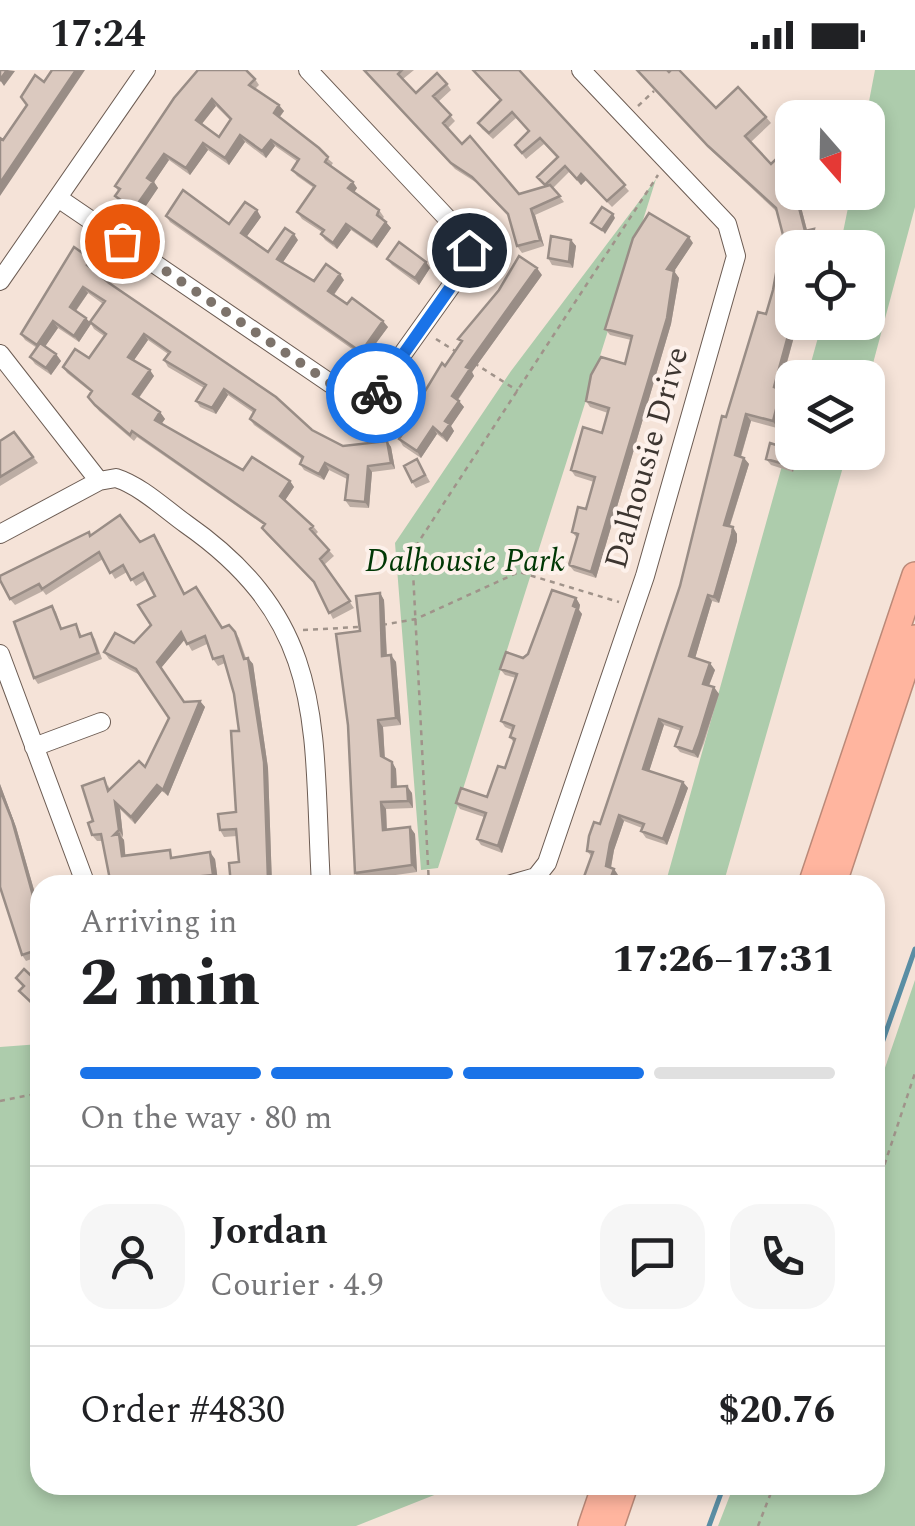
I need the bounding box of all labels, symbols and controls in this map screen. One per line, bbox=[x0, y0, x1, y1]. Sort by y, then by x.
text: 17:24 bbox=[50, 6, 145, 64]
north arrow bbox=[775, 100, 885, 210]
map controls bbox=[775, 100, 885, 470]
pin bbox=[80, 199, 165, 284]
pin bbox=[427, 208, 512, 293]
icon: bag bbox=[95, 214, 150, 269]
icon: home bbox=[442, 223, 497, 278]
button: locate bbox=[775, 230, 885, 340]
street label: Dalhousie Drive bbox=[592, 341, 702, 575]
courier bbox=[326, 343, 426, 443]
button: layers bbox=[775, 360, 885, 470]
icon: bike bbox=[349, 366, 404, 421]
park label: Dalhousie Park bbox=[365, 537, 565, 586]
text: Arriving in bbox=[80, 898, 237, 947]
text: 17:26–17:31 bbox=[612, 931, 835, 989]
text: 2 min bbox=[80, 935, 260, 1034]
text: On the way · 80 m bbox=[80, 1094, 332, 1143]
text: Jordan bbox=[210, 1203, 328, 1261]
button: person bbox=[80, 1204, 185, 1309]
button: chat bbox=[600, 1204, 705, 1309]
button: phone bbox=[730, 1204, 835, 1309]
text: Courier · 4.9 bbox=[210, 1261, 383, 1310]
text: Order #4830 bbox=[80, 1382, 285, 1440]
text: $20.76 bbox=[718, 1382, 835, 1440]

